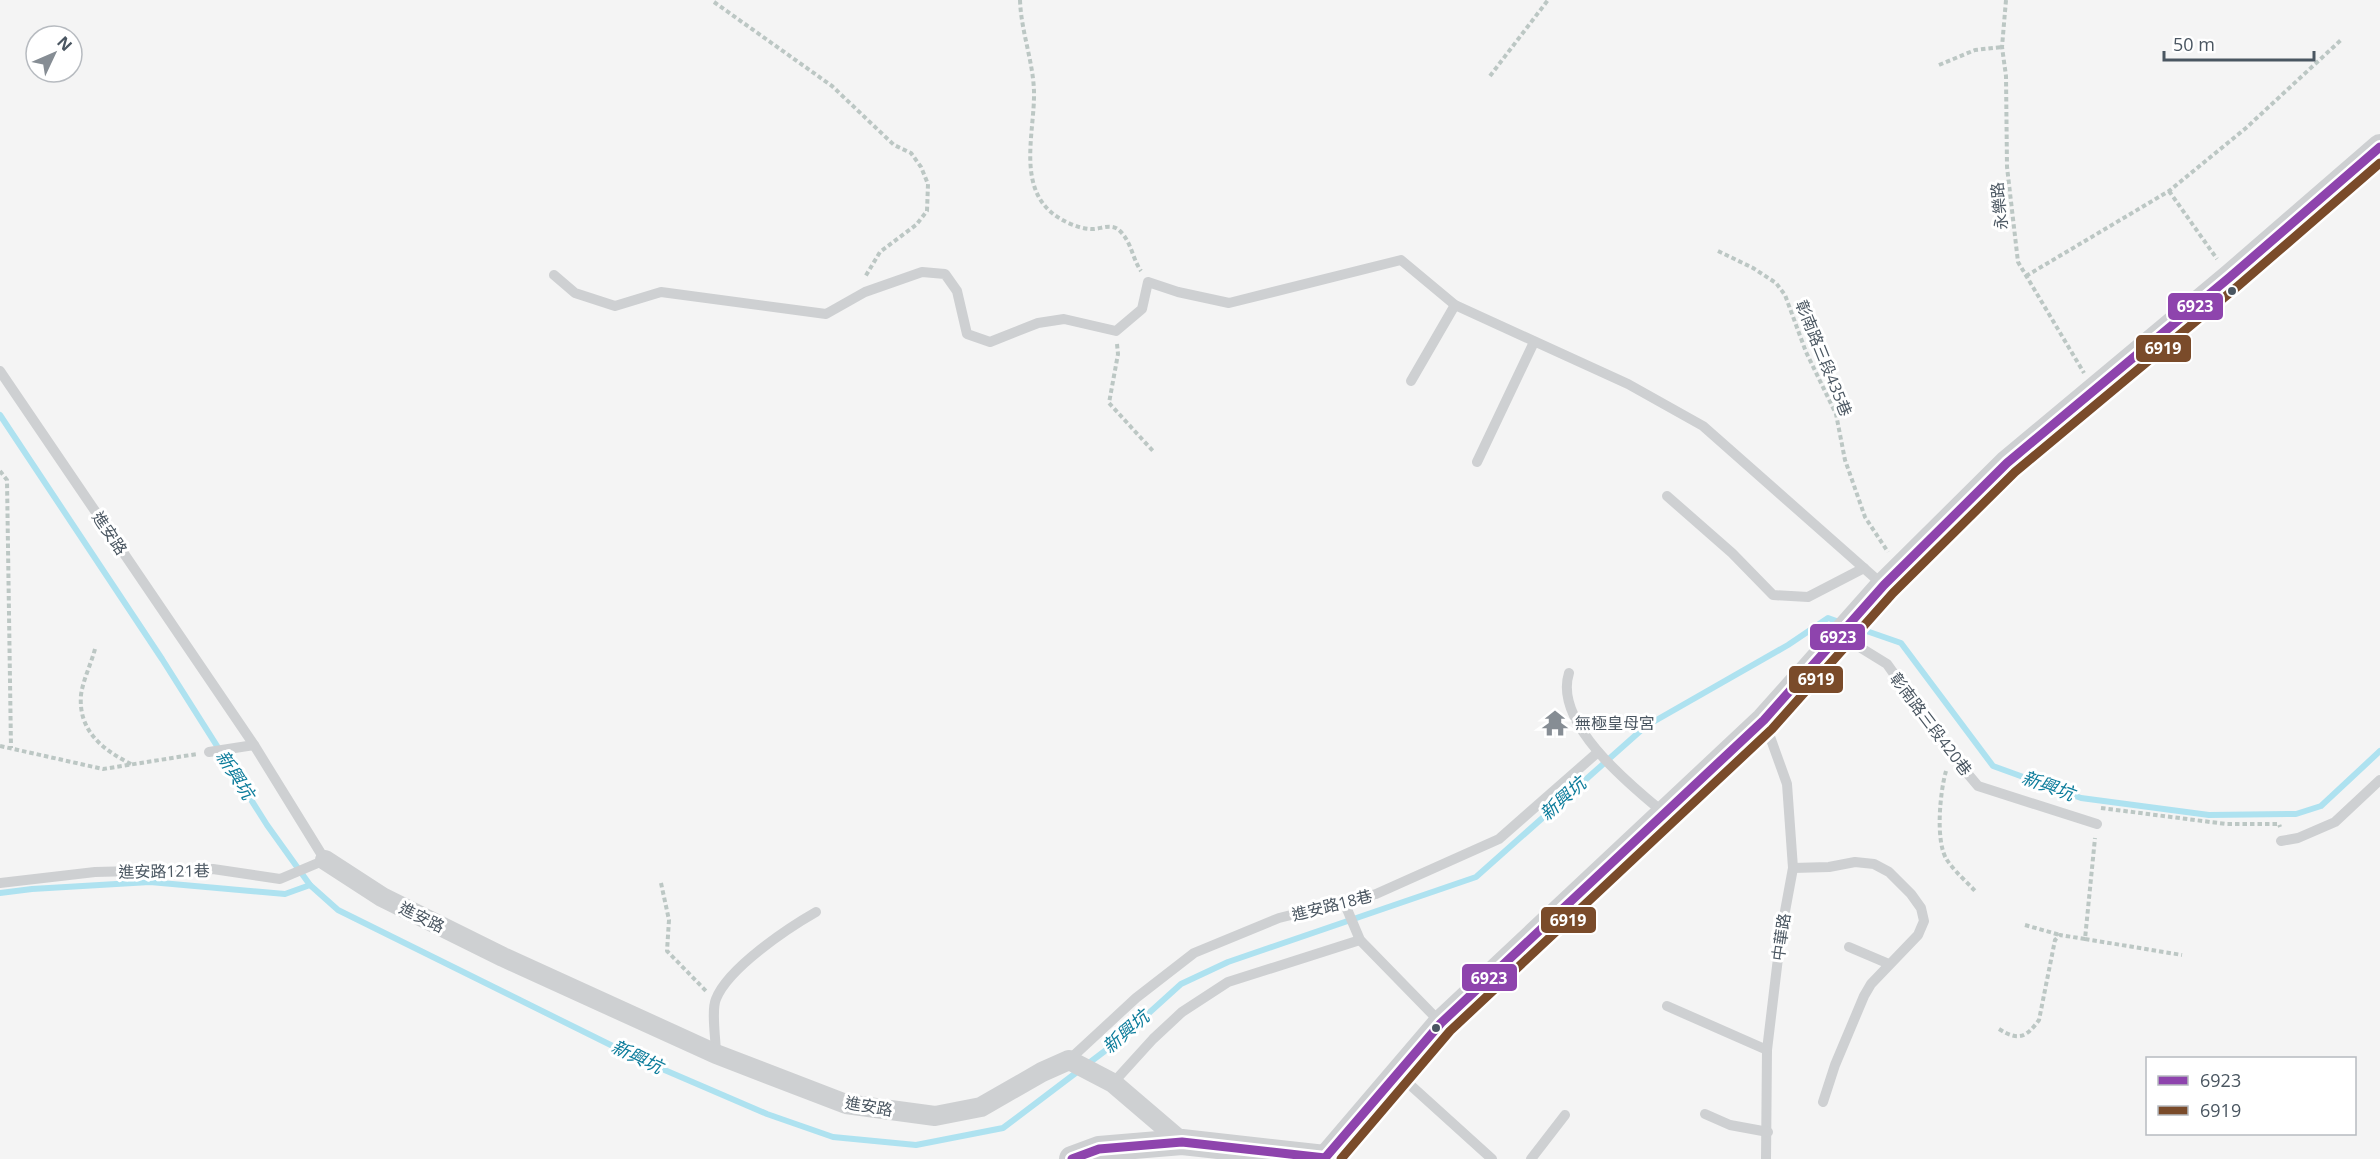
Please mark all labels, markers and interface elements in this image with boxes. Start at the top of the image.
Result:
north arrow [24,24,84,84]
scale bar [2164,24,2314,62]
text: N [52,31,77,56]
text: 50 m [2173,32,2215,56]
street label: 永樂路 [1986,181,2012,231]
unlabelled marker [2226,285,2238,297]
line badge: 6923 [2167,292,2224,321]
text: 6923 [2177,295,2213,317]
street label: 彰南路三段435巷 [1791,297,1857,419]
line badge: 6919 [2135,334,2192,363]
text: 6919 [2145,337,2181,359]
street label: 進安路 [87,507,133,559]
line badge: 6923 [1809,623,1866,651]
text: 6923 [1820,626,1856,648]
line badge: 6919 [1788,665,1844,694]
text: 6919 [1798,668,1834,690]
street label: 彰南路三段420巷 [1885,668,1977,780]
temple icon: 無極皇母宮 [1540,708,1570,738]
place label: 無極皇母宮 [1575,712,1655,734]
water label: 新興坑 [211,745,262,806]
water label: 新興坑 [2019,765,2081,807]
water label: 新興坑 [1534,769,1593,825]
street label: 進安路121巷 [118,859,210,883]
street label: 進安路18巷 [1289,884,1375,926]
street label: 進安路 [396,897,448,937]
line badge: 6919 [1540,906,1597,934]
text: 6919 [1550,909,1586,931]
street label: 中華路 [1767,912,1795,962]
line badge: 6923 [1461,963,1518,992]
text: 6923 [1471,967,1507,989]
water label: 新興坑 [1097,1003,1156,1058]
unlabelled marker [1430,1022,1442,1034]
water label: 新興坑 [608,1034,670,1080]
legend [2146,1057,2356,1135]
text: 6923 [2200,1068,2241,1092]
street label: 進安路 [843,1091,895,1121]
text: 6919 [2200,1098,2241,1122]

